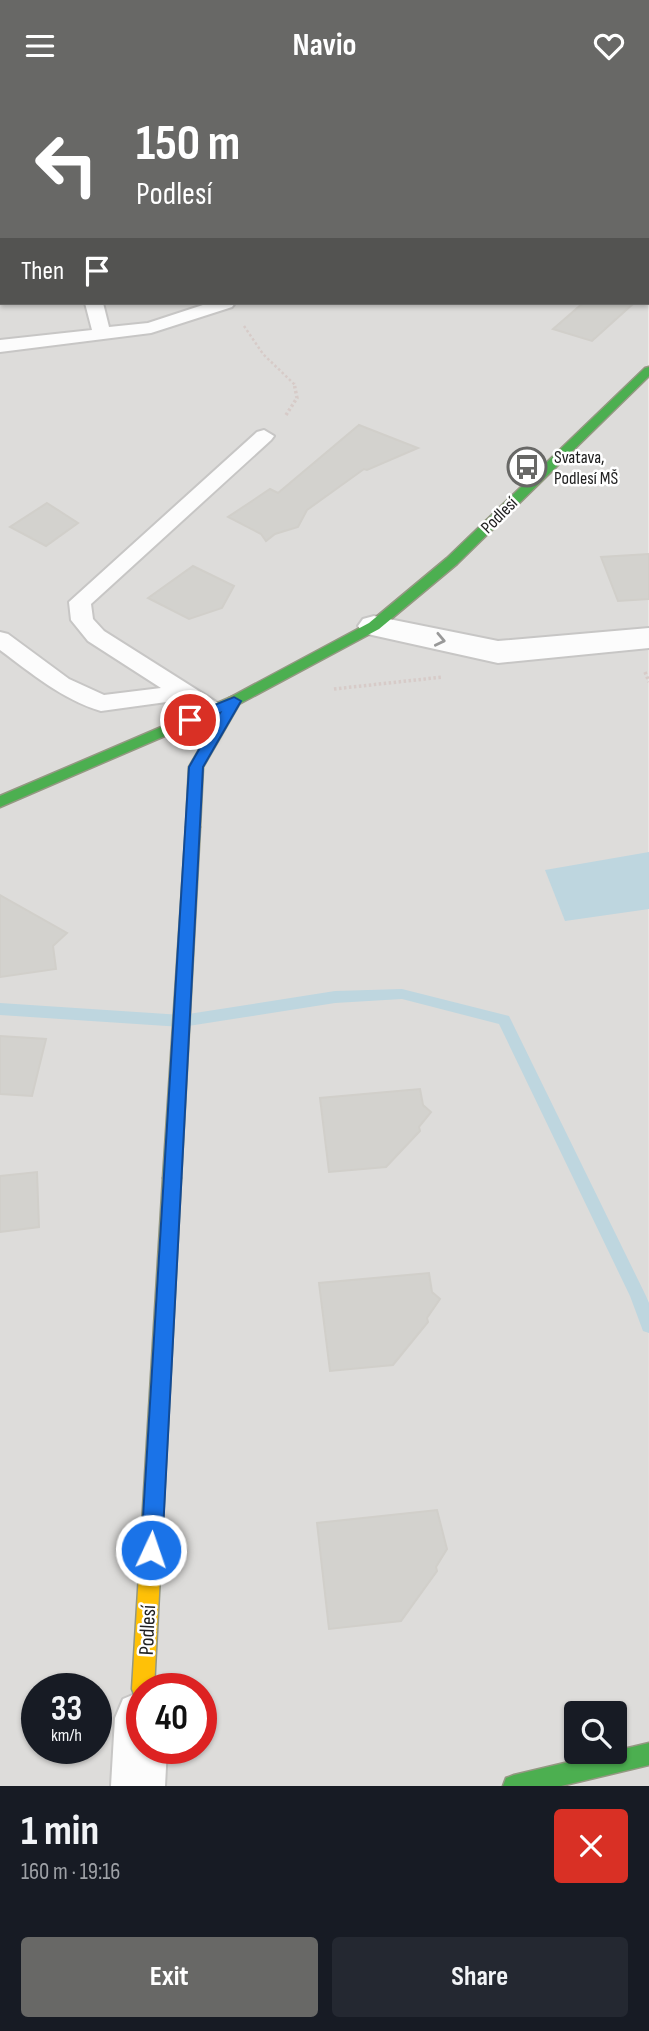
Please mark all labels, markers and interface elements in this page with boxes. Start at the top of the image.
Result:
text: Navio [293,26,356,65]
icon: menu [21,27,59,65]
icon: heart [590,27,628,65]
text: 150 m [136,115,240,174]
icon: left [21,119,112,210]
text: Podlesí [136,175,212,214]
icon: arrive [78,252,116,290]
text: Then [21,256,64,287]
bus stop icon: Svatava, Podlesí MŠ [506,446,548,488]
place label: Svatava, Podlesí MŠ [554,447,619,489]
street label: Podlesí [477,492,522,538]
one-way arrow [434,632,446,646]
pin [160,690,220,750]
icon: arrive [171,701,209,739]
position arrow [114,1513,188,1587]
street label: Podlesí [134,1604,161,1656]
speed limit sign: 40 [126,1673,217,1764]
text: 33 [51,1688,82,1731]
map controls [564,1701,627,1764]
button: search [564,1701,627,1764]
text: km/h [51,1725,82,1746]
text: 1 min [21,1806,99,1857]
button: close [554,1809,628,1883]
text: 160 m · 19:16 [21,1858,120,1886]
button: Exit [21,1937,318,2017]
button: Share [332,1937,628,2017]

